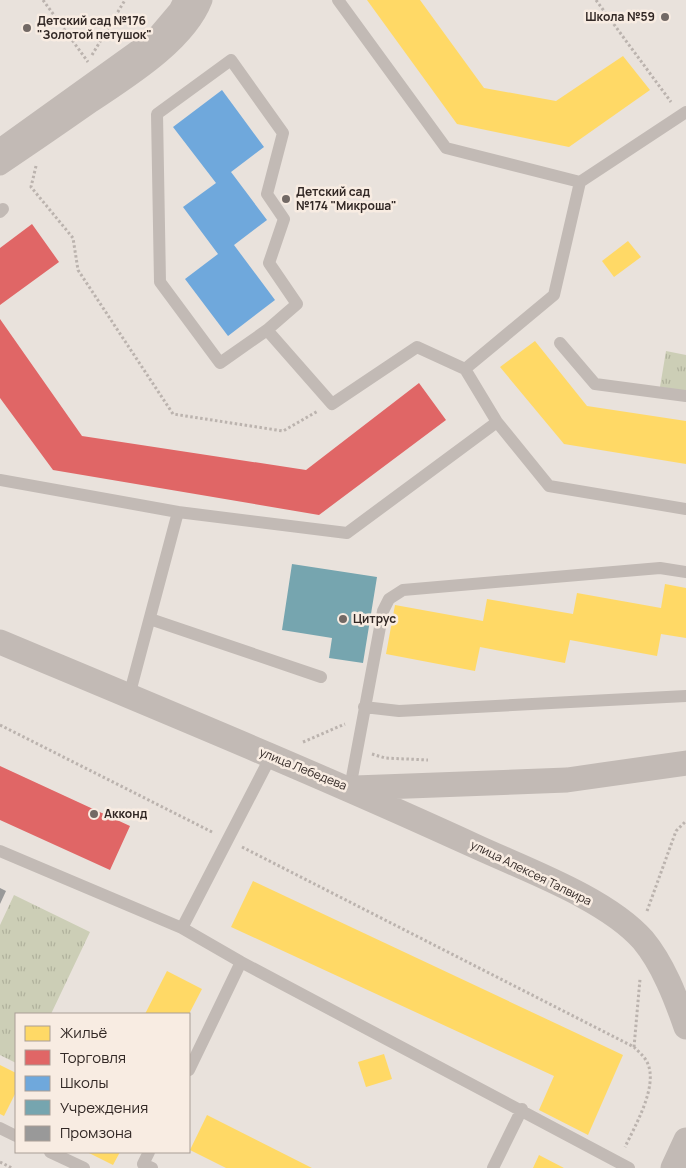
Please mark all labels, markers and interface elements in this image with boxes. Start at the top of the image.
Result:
place label: Школа №59 [585,8,655,25]
marker: Школа №59 [659,11,671,23]
place label: Детский сад №176 "Золотой петушок" [37,12,152,43]
marker: Детский сад №176 "Золотой петушок" [21,22,33,34]
place label: Детский сад №174 "Микроша" [296,183,397,214]
marker: Детский сад №174 "Микроша" [280,193,292,205]
place label: Цитрус [353,610,396,627]
marker: Цитрус [337,613,349,625]
street label: улица Лебедева [257,743,349,794]
place label: Акконд [104,805,148,822]
marker: Акконд [88,808,100,820]
street label: улица Алексея Талвира [468,836,595,909]
legend [15,1013,190,1153]
text: Жильё [60,1022,108,1043]
text: Торговля [60,1047,126,1068]
text: Школы [60,1072,108,1093]
text: Учреждения [60,1097,148,1118]
text: Промзона [60,1122,132,1143]

